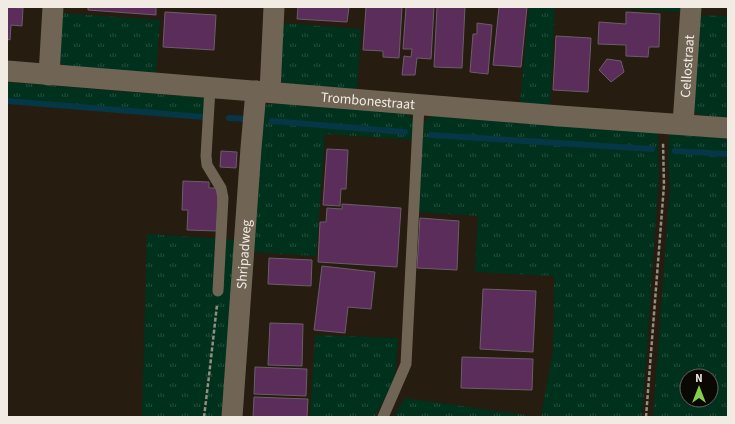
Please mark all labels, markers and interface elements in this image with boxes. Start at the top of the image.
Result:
street label: Cellostraat [676,34,700,98]
street label: Trombonestraat [320,88,416,115]
street label: Shripadweg [232,219,257,290]
north arrow [679,368,719,408]
text: N [695,371,703,386]

